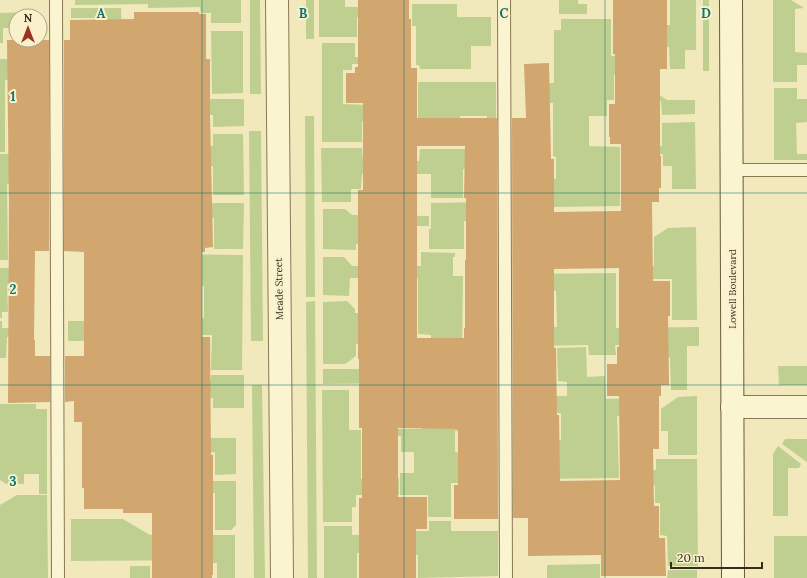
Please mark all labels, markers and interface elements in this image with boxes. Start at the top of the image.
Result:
text: A [97,5,106,22]
text: B [299,5,308,22]
text: C [500,5,509,22]
text: D [701,5,711,22]
north arrow [8,8,48,48]
text: N [24,11,33,25]
text: 1 [10,88,16,105]
street label: Lowell Boulevard [726,249,739,329]
street label: Meade Street [272,258,286,320]
text: 2 [10,281,17,298]
text: 3 [9,473,17,490]
scale bar [671,544,762,570]
text: 20 m [677,550,705,565]

